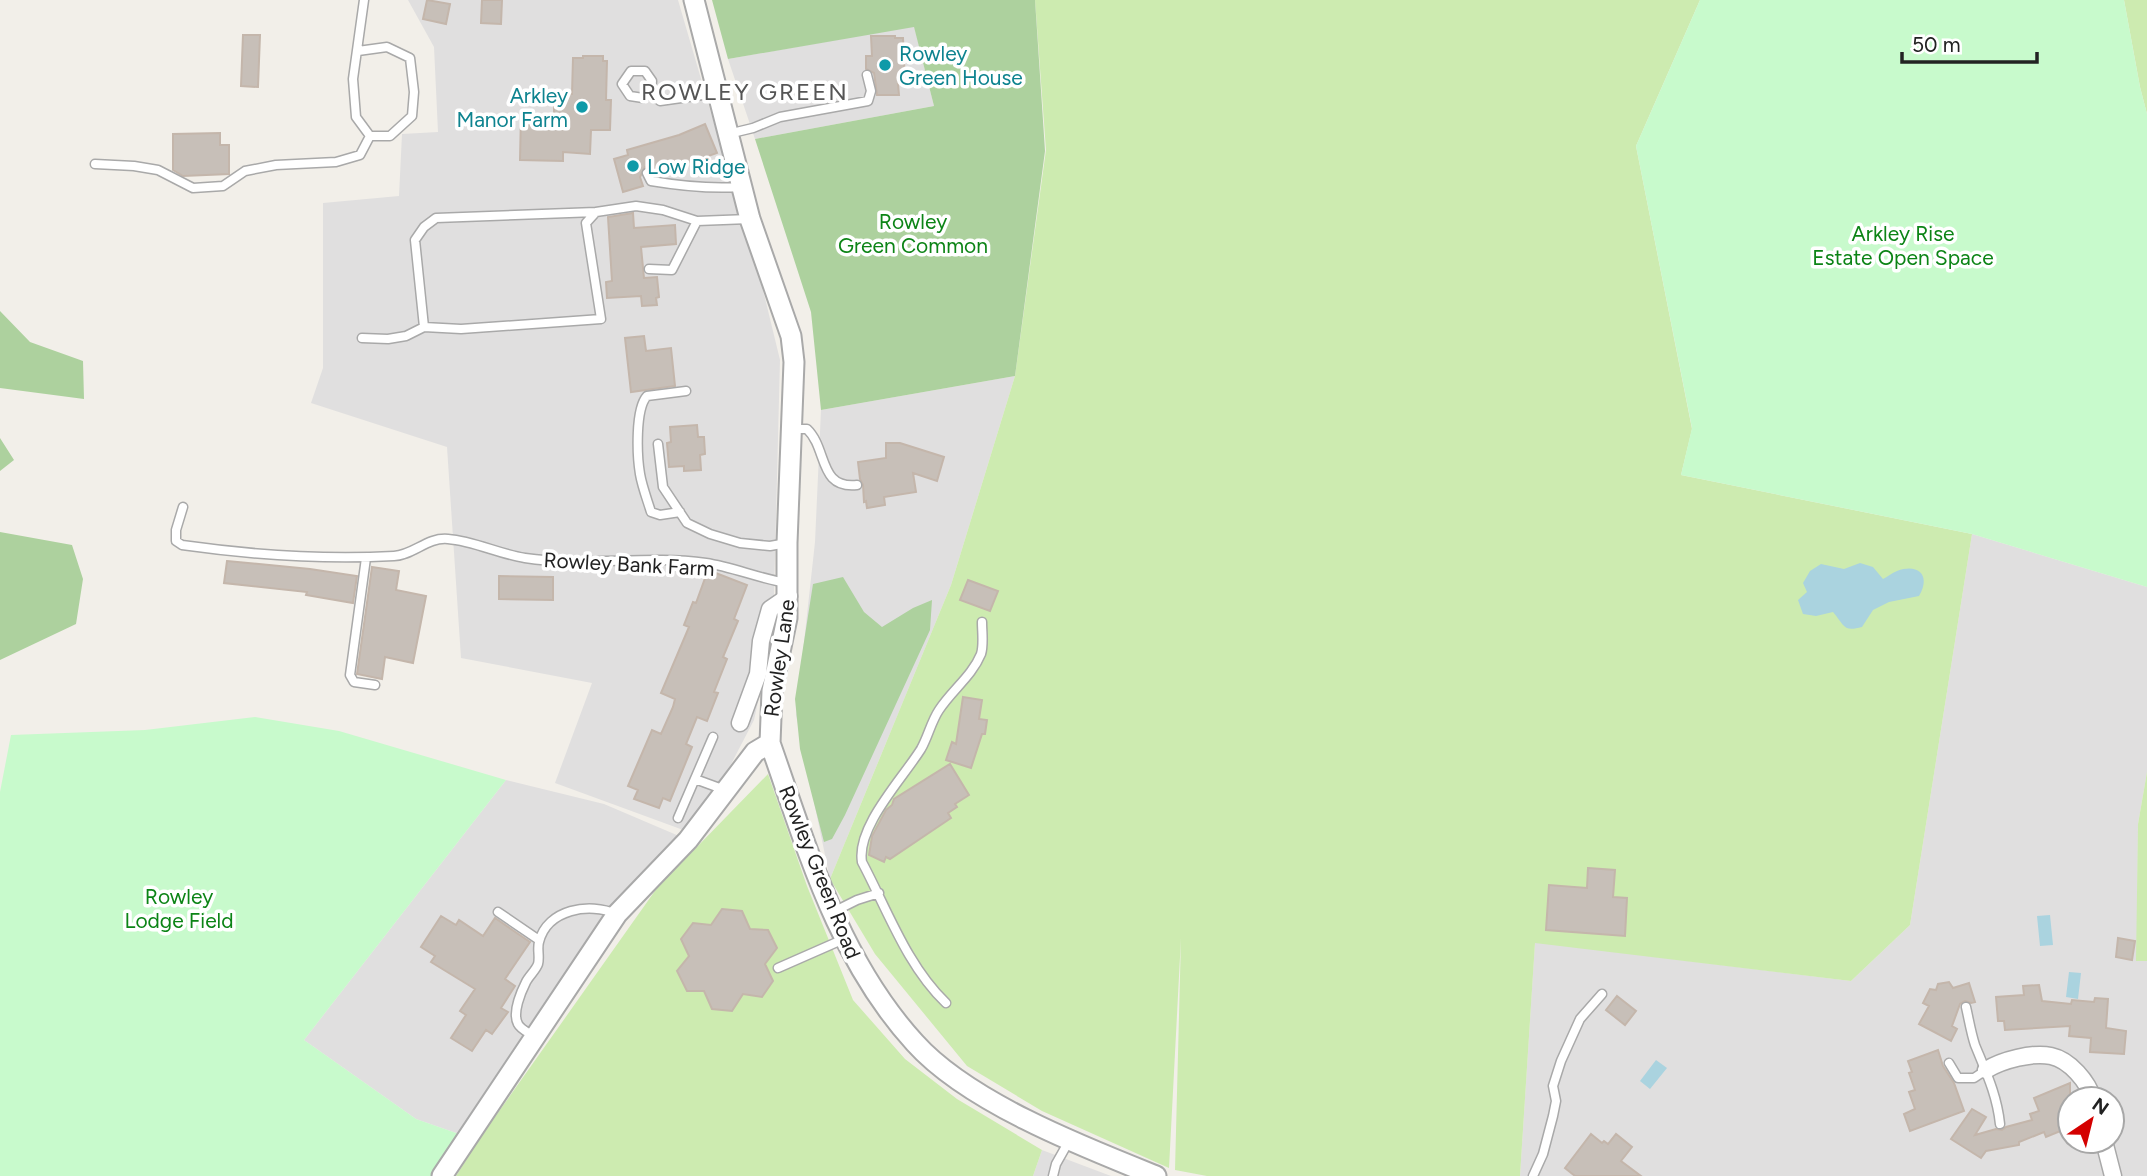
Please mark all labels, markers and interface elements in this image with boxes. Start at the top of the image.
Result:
scale bar [1902,21,2037,65]
text: 50 m [1912,32,1961,57]
place label: Rowley Green House [899,41,1023,90]
marker: Rowley Green House [877,57,893,73]
district label: ROWLEY GREEN [641,77,849,106]
place label: Arkley Manor Farm [456,83,568,132]
marker: Arkley Manor Farm [574,99,590,115]
place label: Low Ridge [647,154,746,179]
marker: Low Ridge [625,158,641,174]
park label: Rowley Green Common [838,209,988,258]
park label: Arkley Rise Estate Open Space [1812,221,1994,270]
street label: Rowley Bank Farm [543,547,715,581]
street label: Rowley Lane [758,598,800,718]
street label: Rowley Green Road [774,782,866,962]
park label: Rowley Lodge Field [124,884,234,933]
north arrow [2056,1085,2126,1155]
text: N [2088,1093,2113,1120]

